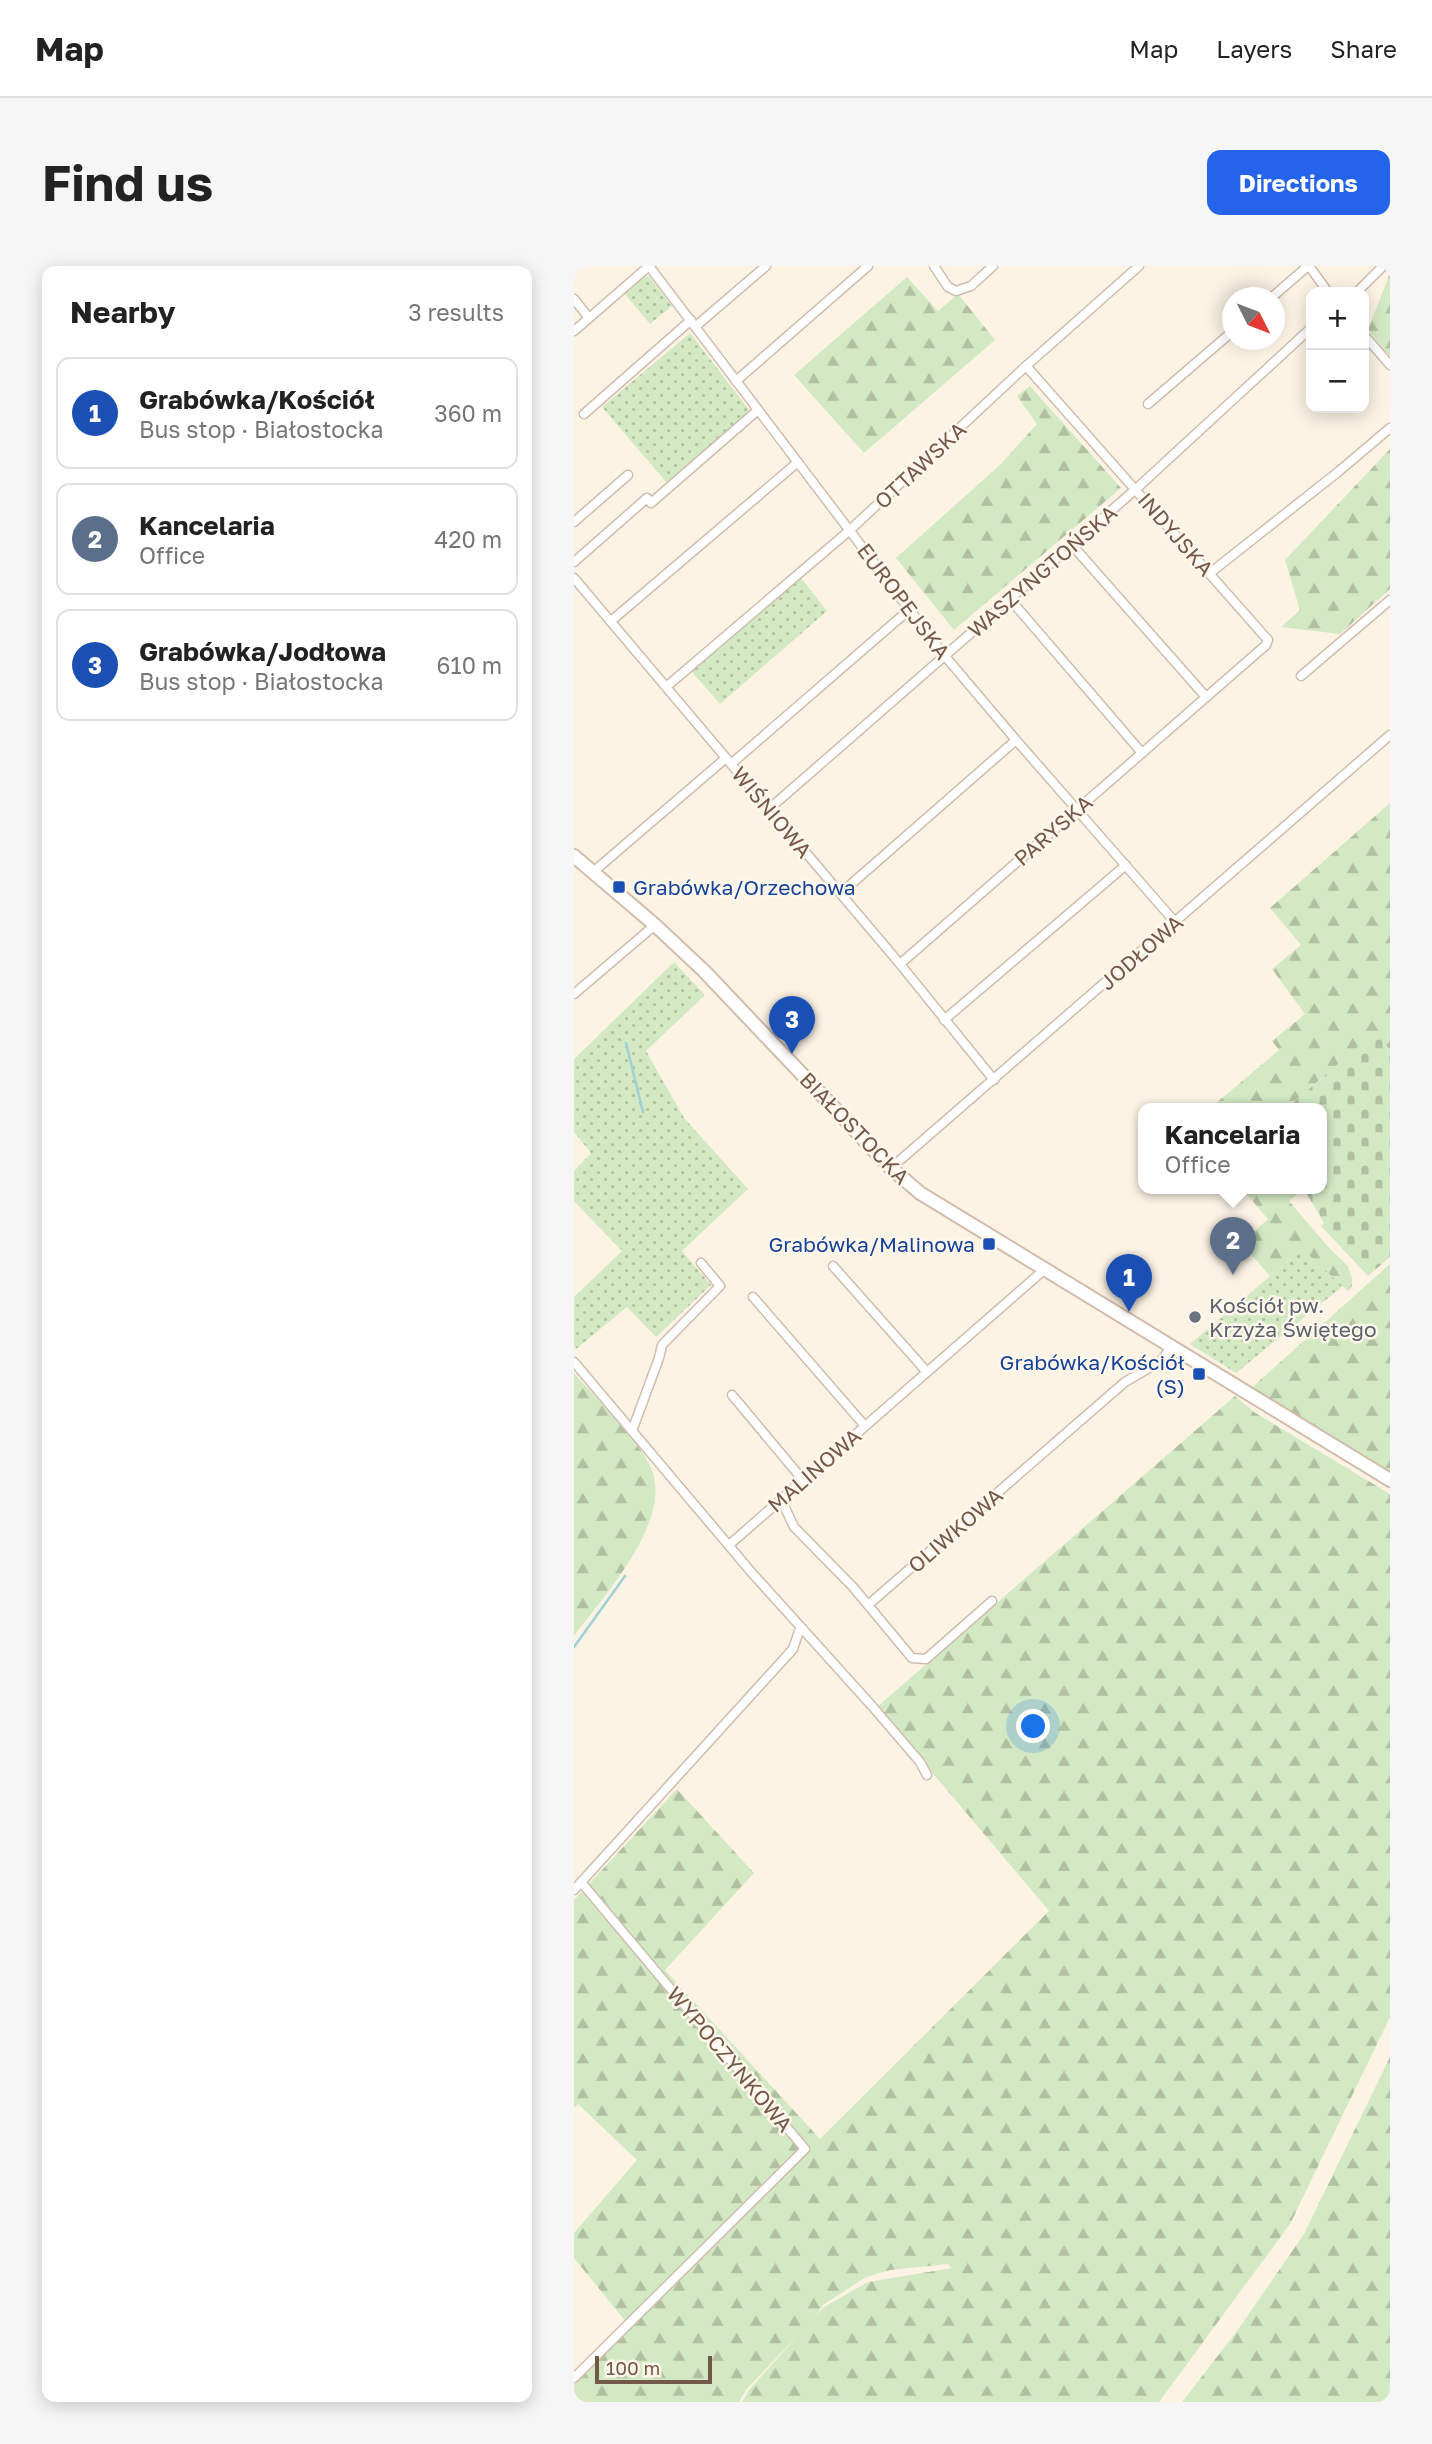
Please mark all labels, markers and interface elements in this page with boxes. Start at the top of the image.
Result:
text: Map [35,29,104,68]
text: Map [1129,34,1178,63]
text: Layers [1216,34,1292,63]
text: Share [1330,34,1397,63]
button: Directions [1207,150,1390,215]
text: Find us [42,153,213,212]
north arrow [1222,287,1285,350]
map controls [1306,287,1369,413]
button: + [1306,287,1369,350]
text: Nearby [70,294,175,330]
text: 3 results [408,298,504,326]
button: − [1306,350,1369,413]
text: Grabówka/Kościół [139,384,375,415]
text: 1 [89,399,101,427]
text: 360 m [434,399,502,427]
text: Bus stop · Białostocka [139,415,383,443]
street label: OTTAWSKA [869,416,971,514]
street label: INDYJSKA [1133,487,1219,581]
street label: WASZYNGTOŃSKA [962,499,1122,643]
text: Kancelaria [139,510,275,541]
text: 2 [88,525,102,553]
text: 420 m [434,525,502,553]
street label: EUROPEJSKA [852,538,956,664]
text: Office [139,541,205,569]
text: Grabówka/Jodłowa [139,636,386,667]
text: 3 [88,651,102,679]
text: 610 m [437,651,502,679]
text: Bus stop · Białostocka [139,667,383,695]
street label: WIŚNIOWA [726,761,818,863]
street label: PARYSKA [1009,789,1097,871]
place label: Grabówka/Orzechowa [633,874,856,900]
marker: Grabówka/Orzechowa [611,879,627,895]
street label: JODŁOWA [1094,909,1188,995]
pin: 3 [769,996,815,1054]
street label: BIAŁOSTOCKA [795,1066,915,1190]
popup [1138,1103,1327,1194]
text: Kancelaria [1165,1119,1300,1150]
text: Office [1165,1150,1231,1178]
pin: 2 [1210,1217,1256,1275]
place label: Grabówka/Malinowa [768,1231,975,1257]
marker: Grabówka/Malinowa [981,1236,997,1252]
pin: 1 [1106,1254,1152,1312]
place label: Kościół pw. Krzyża Świętego [1209,1292,1377,1342]
marker: Kościół pw. Krzyża Świętego [1187,1309,1203,1325]
place label: Grabówka/Kościół (S) [1000,1349,1185,1399]
marker: Grabówka/Kościół (S) [1191,1366,1207,1382]
street label: MALINOWA [762,1422,866,1518]
street label: OLIWKOWA [902,1482,1008,1578]
your location [1016,1709,1050,1743]
street label: WYPOCZYNKOWA [662,1981,798,2137]
scale bar [595,2353,712,2385]
text: 100 m [606,2356,660,2379]

